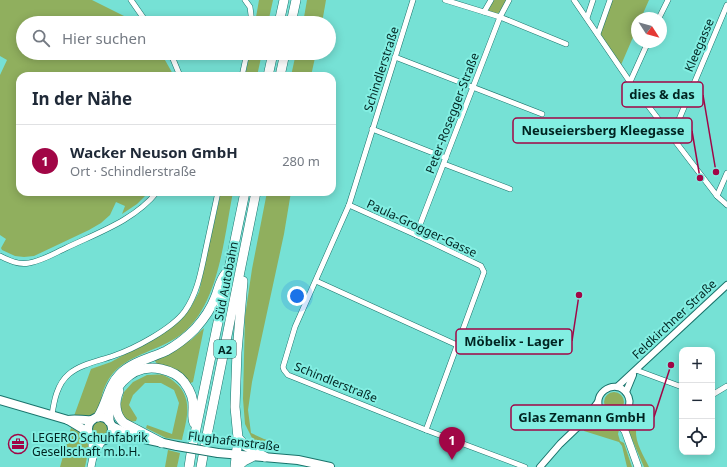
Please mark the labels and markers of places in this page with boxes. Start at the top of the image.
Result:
callout: dies & das [622,82,703,107]
callout: Neuseiersberg Kleegasse [513,118,692,143]
callout: Möbelix - Lager [456,329,572,354]
callout: Glas Zemann GmbH [511,405,654,430]
pin: 1 [439,427,465,460]
place label: LEGERO Schuhfabrik Gesellschaft m.b.H. [32,429,148,460]
office icon: LEGERO Schuhfabrik Gesellschaft m.b.H. [7,433,29,455]

